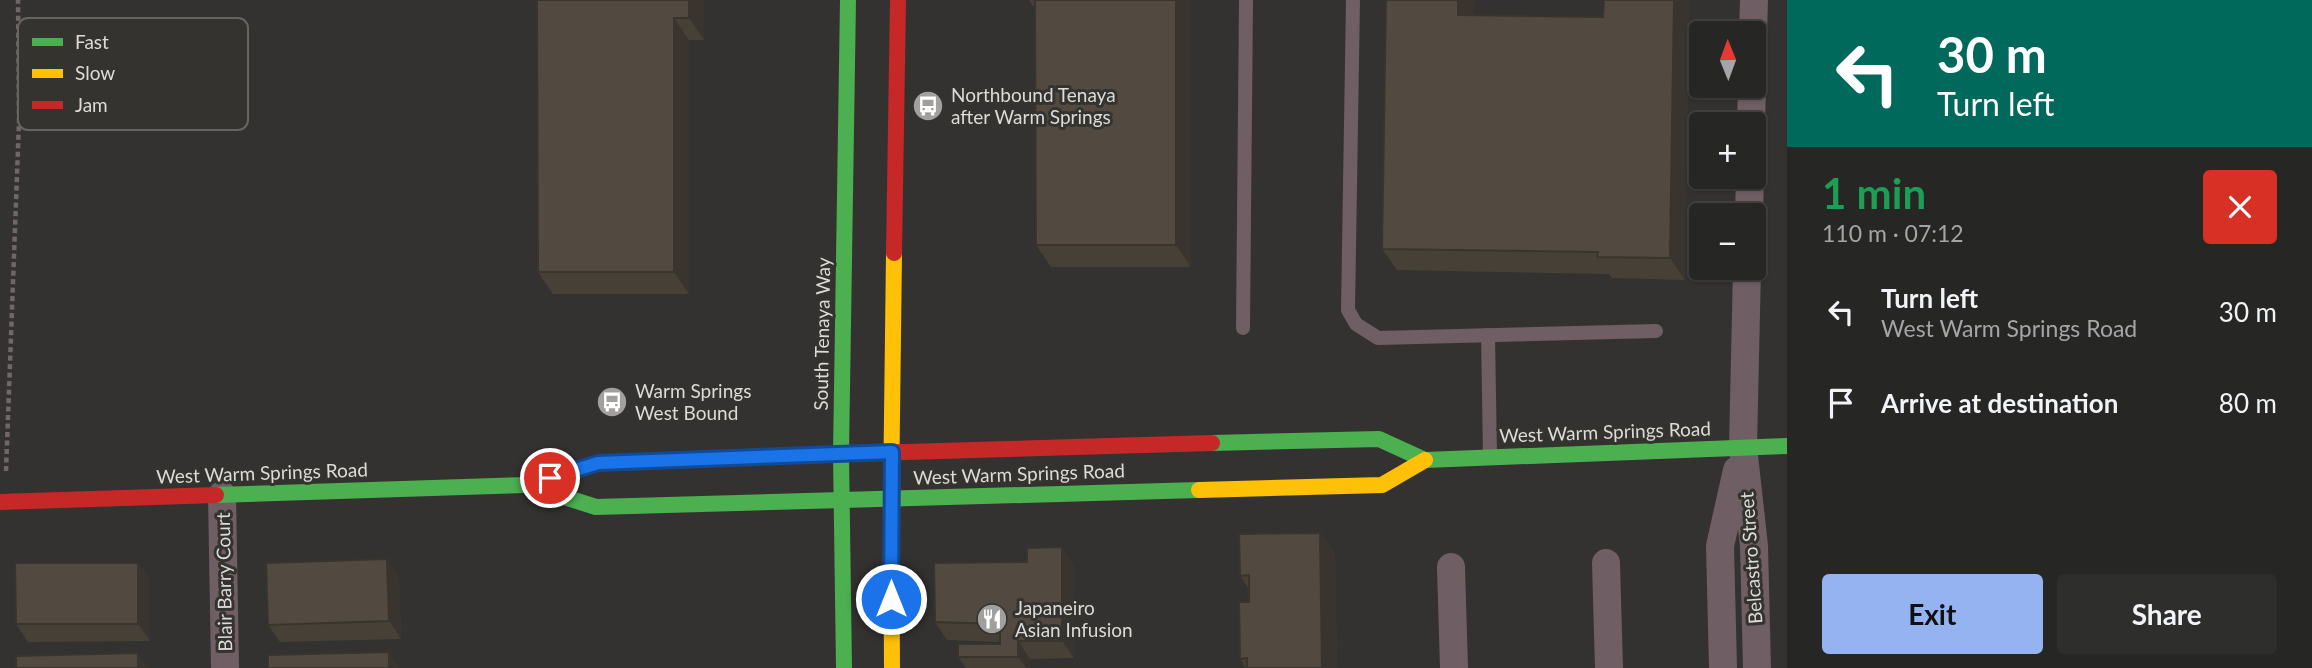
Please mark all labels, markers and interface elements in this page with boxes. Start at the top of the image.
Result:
legend [18,18,248,130]
north arrow [1689,21,1766,98]
map controls [1689,21,1766,280]
text: 30 m [1937,25,2047,83]
icon: left [1822,28,1913,119]
text: Fast [75,30,109,53]
text: Slow [75,61,115,84]
place label: Northbound Tenaya after Warm Springs [951,83,1116,128]
text: Turn left [1937,84,2054,123]
bus stop icon: Northbound Tenaya after Warm Springs [911,89,945,123]
text: Jam [75,93,108,116]
button: + [1689,112,1766,189]
text: 1 min [1822,168,1926,218]
button: close [2203,170,2277,244]
button: − [1689,203,1766,280]
text: 110 m · 07:12 [1822,219,1964,247]
street label: South Tenaya Way [809,257,834,411]
text: Turn left [1881,282,1978,314]
icon: left [1822,293,1860,331]
text: 30 m [2219,296,2277,328]
text: West Warm Springs Road [1881,314,2137,342]
place label: Warm Springs West Bound [635,379,751,424]
icon: arrive [1822,384,1860,422]
bus stop icon: Warm Springs West Bound [595,385,629,419]
text: Arrive at destination [1881,387,2118,419]
text: 80 m [2219,387,2277,419]
street label: West Warm Springs Road [1499,416,1711,447]
pin [520,448,580,508]
street label: West Warm Springs Road [156,457,368,488]
street label: West Warm Springs Road [913,458,1125,489]
icon: arrive [531,459,569,497]
street label: Belcastro Street [1734,491,1767,625]
street label: Blair Barry Court [211,512,236,652]
position arrow [854,562,928,636]
button: Exit [1822,574,2043,654]
button: Share [2057,574,2277,654]
place label: Japaneiro Asian Infusion [1015,596,1133,641]
restaurant icon: Japaneiro Asian Infusion [975,602,1009,636]

